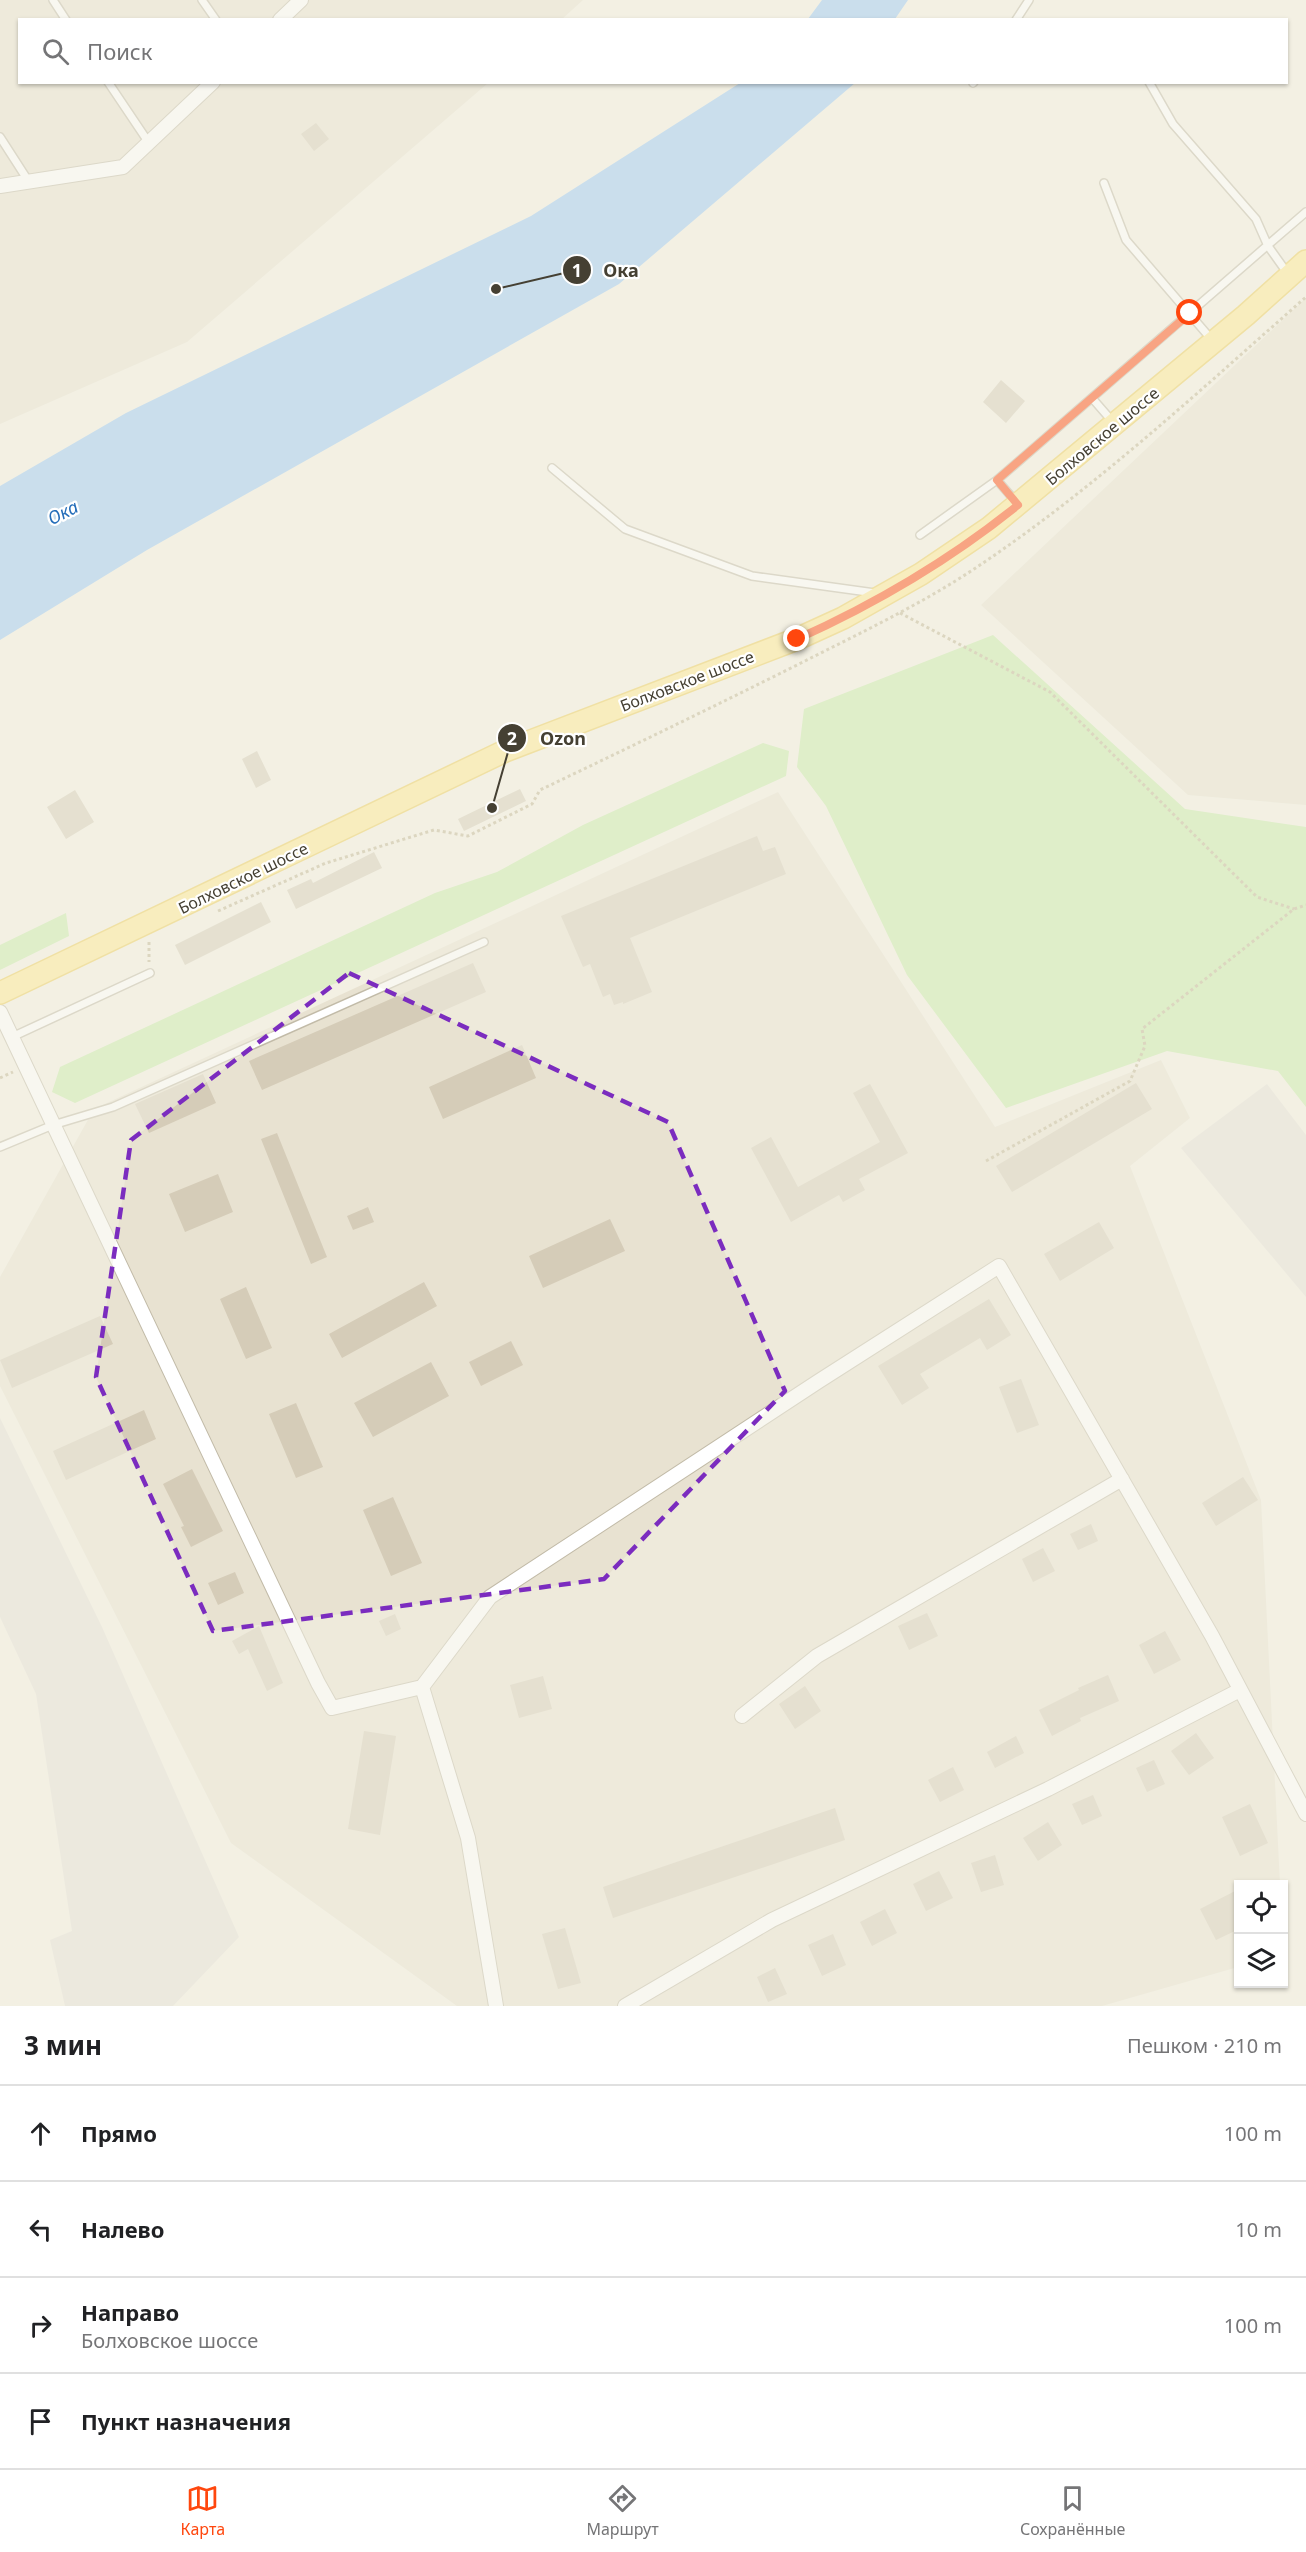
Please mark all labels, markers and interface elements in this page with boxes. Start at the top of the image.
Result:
search box [18,18,1288,84]
icon: search [39,35,72,68]
text: Поиск [87,36,152,66]
callout: Ока [562,252,651,288]
text: 1 [572,258,582,282]
text: Ока [603,258,639,282]
route start [1176,299,1202,325]
street label: Болховское шоссе [1041,382,1163,490]
water label: Ока [43,494,82,530]
route end [783,625,809,651]
street label: Болховское шоссе [617,645,757,717]
callout: Ozon [497,720,598,756]
text: 2 [507,726,517,750]
text: Ozon [540,726,586,750]
street label: Болховское шоссе [174,837,312,919]
map controls [1234,1880,1288,1988]
button: locate [1234,1880,1288,1934]
button: layers [1234,1934,1288,1988]
text: 3 мин [24,2027,102,2063]
text: Пешком · 210 m [1127,2032,1282,2059]
icon: ahead [24,2117,57,2150]
text: Прямо [81,2118,157,2148]
text: 100 m [1224,2120,1282,2147]
icon: left [24,2213,57,2246]
text: Налево [81,2214,164,2244]
text: 10 m [1235,2216,1282,2243]
text: Направо [81,2297,179,2327]
icon: right [24,2309,57,2342]
text: 100 m [1224,2312,1282,2339]
text: Болховское шоссе [81,2327,258,2354]
icon: arrive [24,2405,57,2438]
text: Пункт назначения [81,2406,291,2436]
tab: Карта [181,2482,225,2540]
tab: Маршрут [586,2482,659,2540]
tab: Сохранённые [1020,2482,1125,2540]

